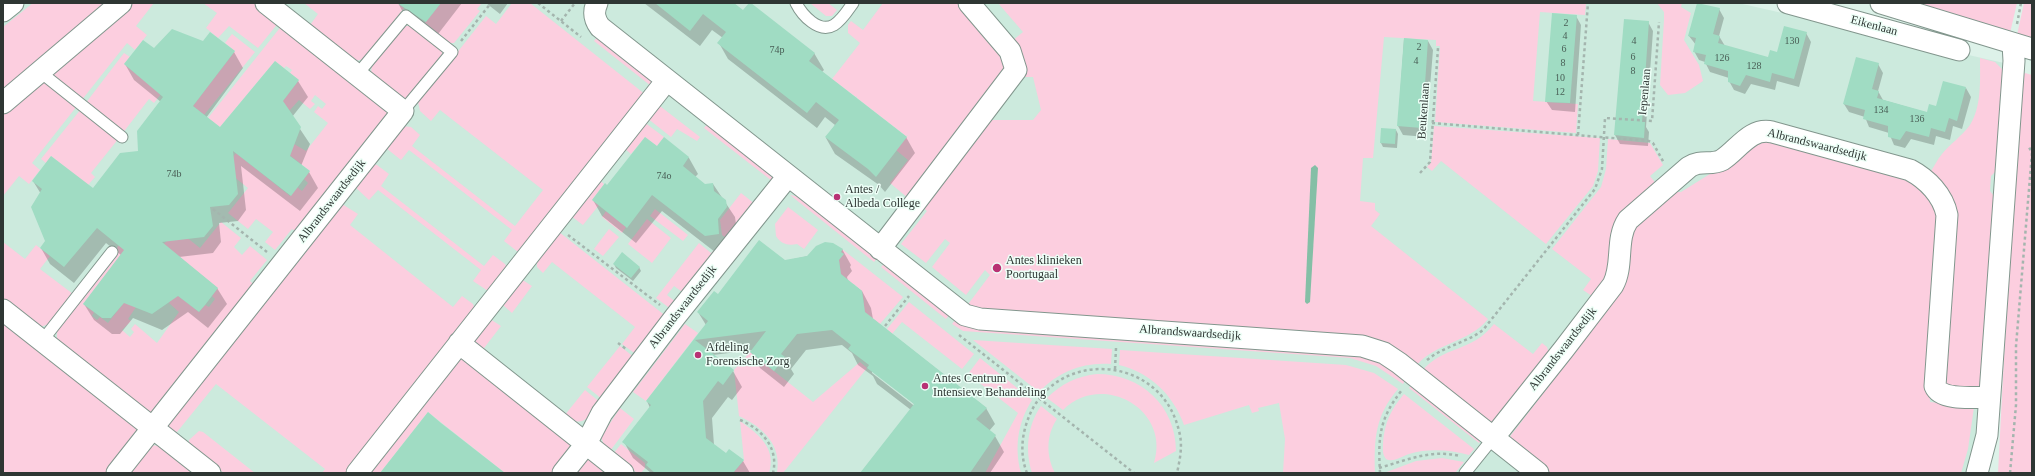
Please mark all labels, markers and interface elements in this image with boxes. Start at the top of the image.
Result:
street label: Eikenlaan [1849,13,1899,39]
house number: 2 [1564,17,1568,29]
house number: 4 [1562,30,1568,42]
house number: 4 [1632,35,1636,47]
house number: 130 [1784,35,1800,47]
house number: 2 [1416,41,1422,53]
house number: 6 [1562,43,1566,55]
house number: 74p [770,44,784,56]
house number: 6 [1630,51,1636,63]
house number: 126 [1714,52,1730,64]
house number: 4 [1414,55,1418,67]
house number: 8 [1560,57,1566,69]
house number: 128 [1746,60,1762,72]
house number: 8 [1630,65,1636,77]
street label: Iepenlaan [1636,68,1654,116]
house number: 10 [1555,72,1565,84]
street label: Beukenlaan [1415,82,1433,140]
house number: 12 [1555,86,1565,98]
house number: 134 [1874,104,1888,116]
house number: 136 [1910,113,1924,125]
street label: Albrandswaardsedijk [1766,126,1868,164]
street label: Albrandswaardsedijk [295,156,369,246]
house number: 74b [166,168,182,180]
house number: 74o [656,170,672,182]
place label: Antes / Albeda College [845,183,920,211]
marker: Antes / Albeda College [832,192,842,202]
place label: Antes klinieken Poortugaal [1006,254,1082,282]
street label: Albrandswaardsedijk [646,262,720,352]
marker: Antes klinieken Poortugaal [991,262,1003,274]
street label: Albrandswaardsedijk [1526,304,1600,394]
street label: Albrandswaardsedijk [1139,322,1241,344]
place label: Afdeling Forensische Zorg [706,341,789,369]
marker: Afdeling Forensische Zorg [693,350,703,360]
place label: Antes Centrum Intensieve Behandeling [933,372,1046,400]
marker: Antes Centrum Intensieve Behandeling [920,381,930,391]

